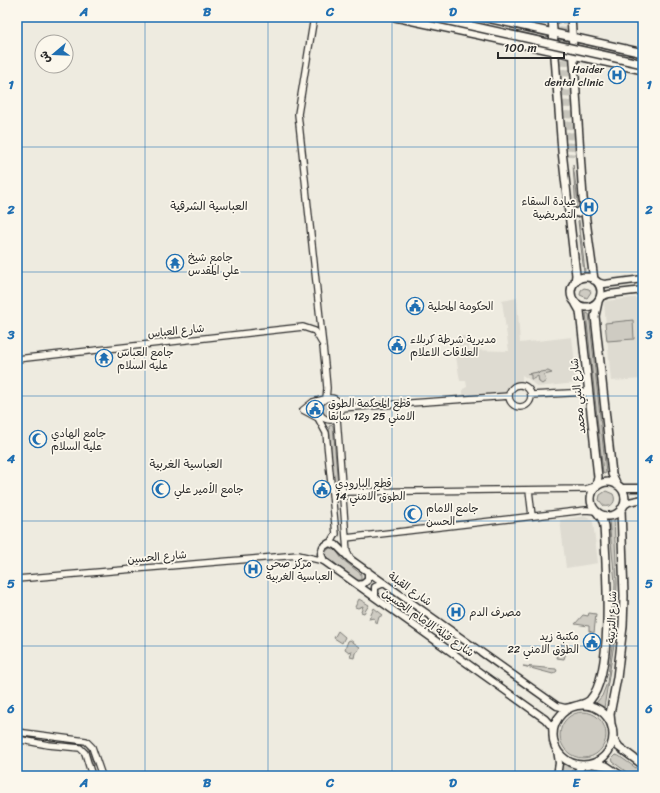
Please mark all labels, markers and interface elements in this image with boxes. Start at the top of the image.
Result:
text: A [79,0,88,23]
text: B [203,0,212,23]
text: C [325,0,335,23]
text: D [449,0,457,23]
text: E [572,0,581,23]
north arrow [34,34,74,74]
scale bar [498,34,564,60]
text: 100 m [504,37,537,59]
text: ش [34,48,56,66]
place label: Haider dental clinic [545,60,605,92]
hospital icon: Haider dental clinic [607,65,627,85]
text: 1 [8,73,14,96]
text: 1 [646,73,652,96]
place label: عيادة السقاء التمريضية [522,192,576,224]
district label: العباسية الشرقية [170,195,248,217]
hospital icon: عيادة السقاء التمريضية [579,197,599,217]
text: 2 [6,198,15,221]
text: 2 [644,198,653,221]
place label: جامع شيخ علي المقدس [188,248,240,281]
temple icon: جامع شيخ علي المقدس [165,253,185,273]
public building icon: الحكومة المحلية [405,296,425,316]
place label: الحكومة المحلية [428,297,493,316]
street label: شارع العباس [147,319,205,343]
text: 3 [6,323,15,346]
text: 3 [644,323,653,346]
place label: مديرية شرطة كربلاء العلاقات الاعلام [410,330,496,362]
public building icon: مديرية شرطة كربلاء العلاقات الاعلام [387,335,407,355]
place label: جامع العباس عليه السلام [117,343,174,375]
temple icon: جامع العباس عليه السلام [94,348,114,368]
street label: شارع النبي محمد [565,357,592,435]
place label: قطع المحكمة الطوق الامني 25 و12 سابقا [328,394,415,427]
public building icon: قطع المحكمة الطوق الامني 25 و12 سابقا [305,399,325,419]
place label: جامع الهادي عليه السلام [51,424,106,456]
mosque icon: جامع الهادي عليه السلام [28,429,48,449]
text: 4 [6,447,16,470]
text: 4 [644,447,654,470]
district label: العباسية الغربية [150,453,222,475]
place label: قطع البارودي الطوق الامني 14 [335,474,405,507]
mosque icon: جامع الأمير علي [151,479,171,499]
public building icon: قطع البارودي الطوق الامني 14 [312,479,332,499]
place label: جامع الأمير علي [174,480,244,500]
place label: جامع الامام الحسن [426,499,479,531]
mosque icon: جامع الامام الحسن [403,504,423,524]
street label: شارع الحسين [127,545,187,569]
place label: مركز صحي العباسية الغربية [266,554,333,586]
hospital icon: مركز صحي العباسية الغربية [243,559,263,579]
street label: شارع القبلة [384,567,436,611]
text: 5 [7,572,15,595]
text: 5 [645,572,653,595]
street label: شارع قبلة الإمام الحسين [378,584,478,662]
street label: شارع التربية [602,590,622,644]
hospital icon: مصرف الدم [446,602,466,622]
place label: مصرف الدم [469,603,521,622]
place label: مكتبة زيد الطوق الامني 22 [508,627,579,660]
public building icon: مكتبة زيد الطوق الامني 22 [582,632,602,652]
text: 6 [6,697,15,720]
text: 6 [644,697,653,720]
text: A [79,771,88,793]
text: B [203,771,212,793]
text: C [325,771,335,793]
text: D [449,771,457,793]
text: E [572,771,581,793]

